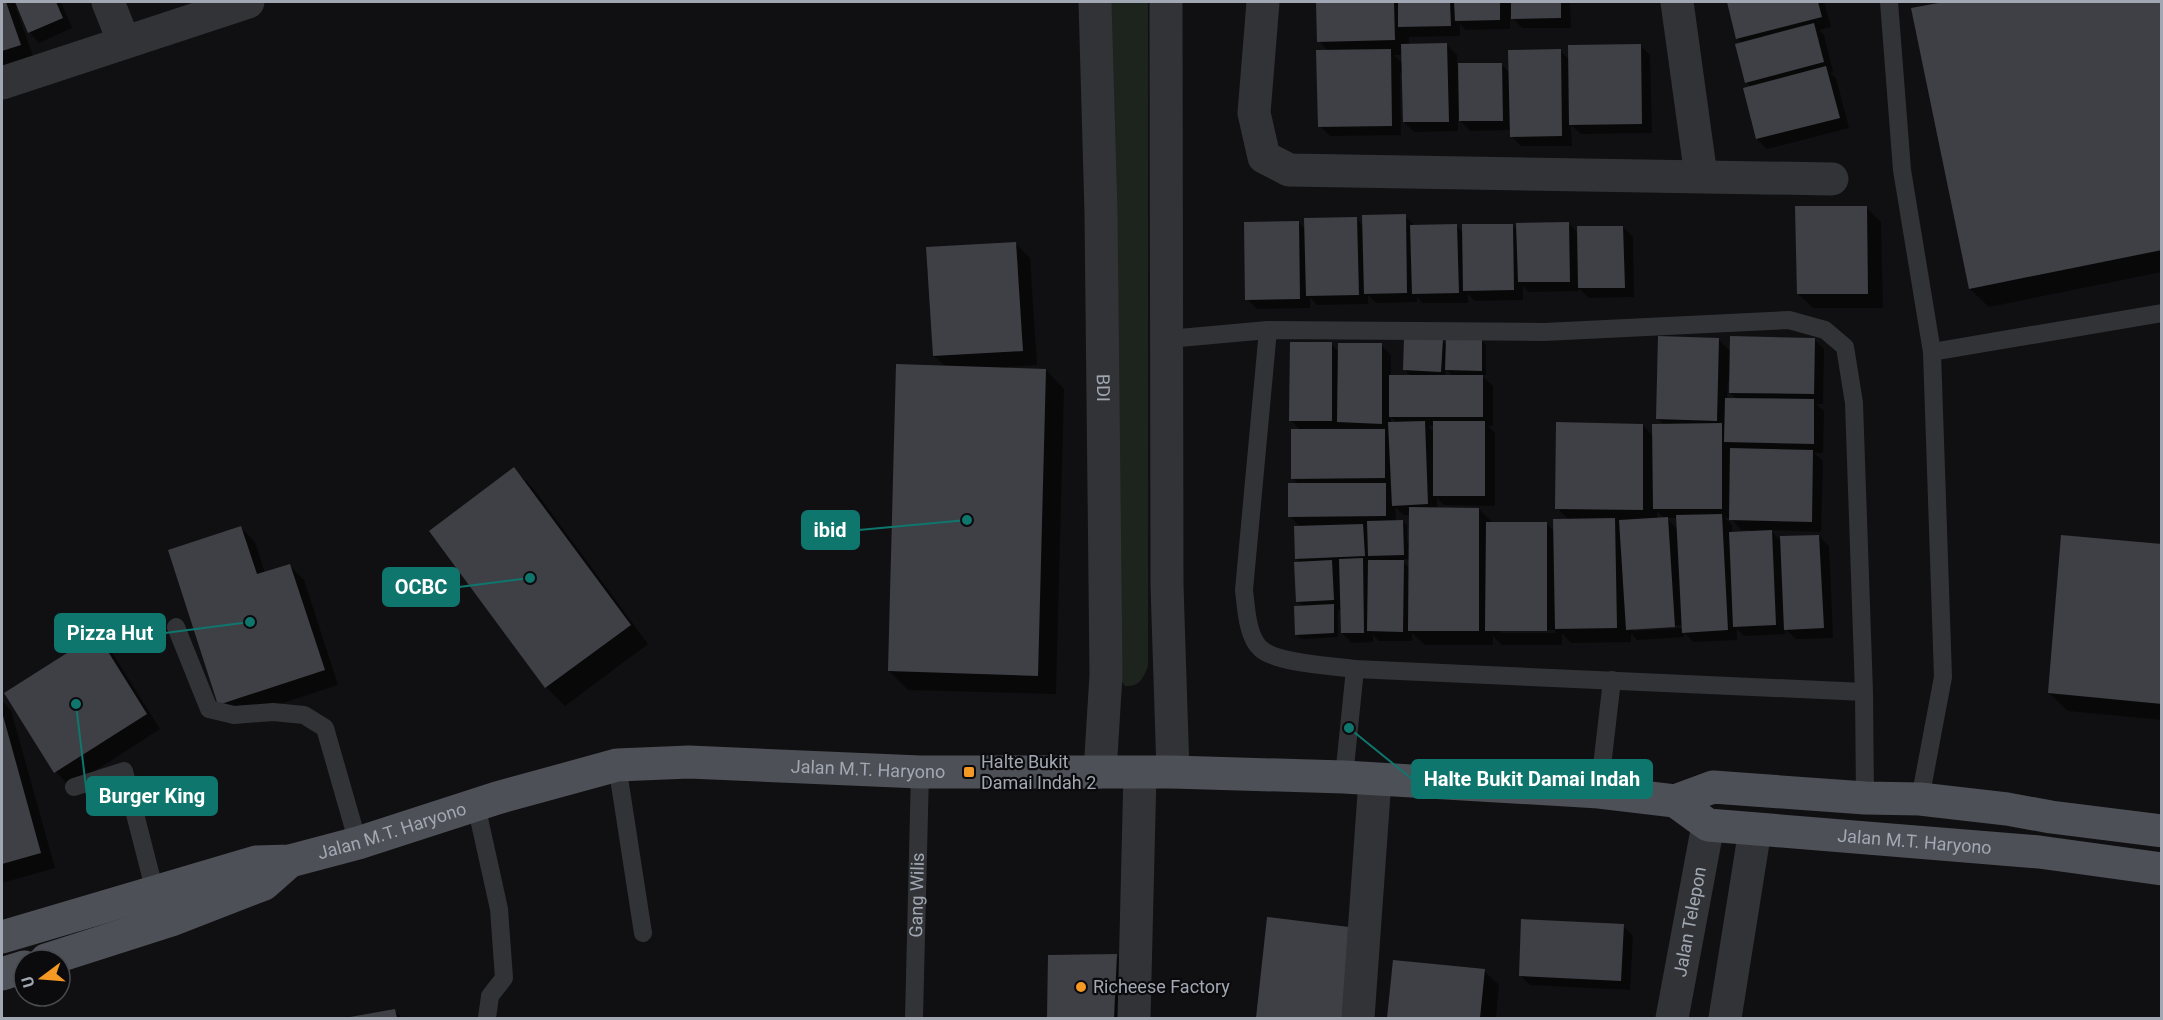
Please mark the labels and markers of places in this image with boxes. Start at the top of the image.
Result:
callout: ibid [802,511,859,549]
callout: OCBC [383,568,459,606]
callout: Pizza Hut [55,614,165,652]
place label: Halte Bukit Damai Indah 2 [981,751,1096,793]
callout: Halte Bukit Damai Indah [1412,760,1652,798]
marker: Halte Bukit Damai Indah 2 [962,765,976,779]
callout: Burger King [87,777,217,815]
place label: Richeese Factory [1093,976,1230,997]
marker: Richeese Factory [1074,980,1088,994]

